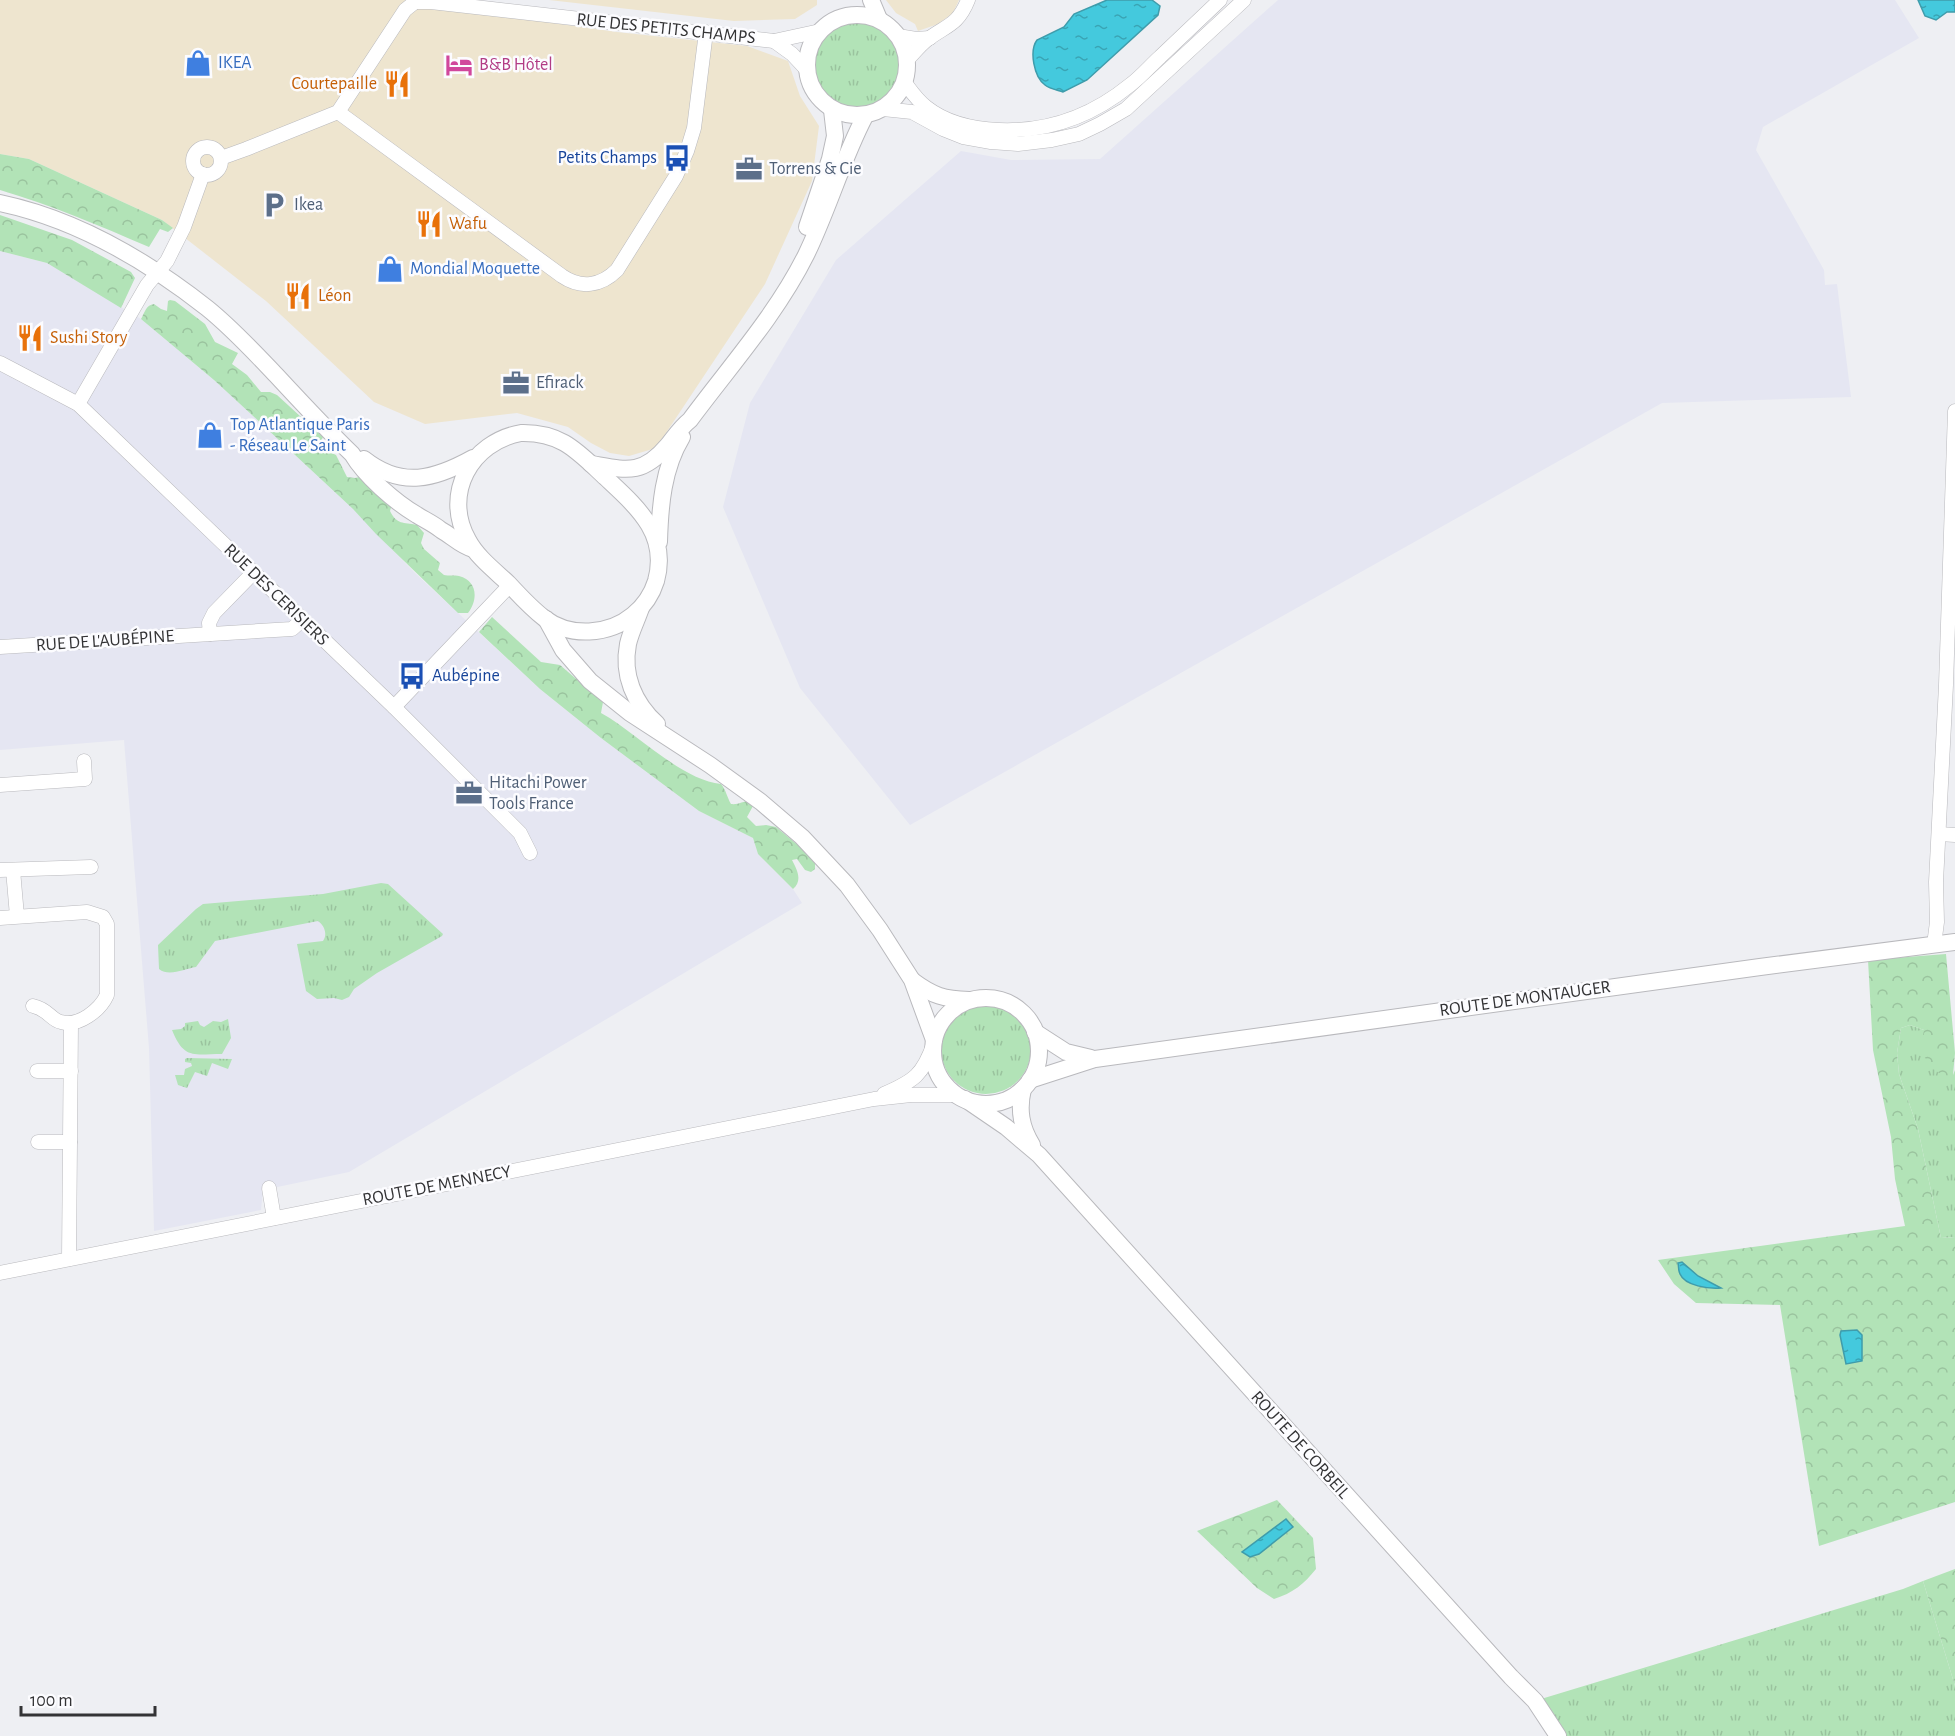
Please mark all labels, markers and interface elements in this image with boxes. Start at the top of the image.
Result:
street label: RUE DES PETITS CHAMPS [576,11,756,47]
shop icon: IKEA [183,48,213,78]
hotel icon: B&B Hôtel [444,50,474,80]
place label: IKEA [218,54,252,72]
place label: B&B Hôtel [479,56,553,74]
restaurant icon: Courtepaille [382,69,412,99]
place label: Courtepaille [292,75,377,93]
bus stop icon: Petits Champs [662,143,692,173]
place label: Petits Champs [558,149,657,167]
office icon: Torrens & Cie [734,154,764,184]
place label: Torrens & Cie [769,160,862,178]
parking icon: Ikea [259,190,289,220]
place label: Ikea [294,196,323,214]
restaurant icon: Wafu [414,209,444,239]
place label: Wafu [449,215,487,233]
shop icon: Mondial Moquette [375,254,405,284]
place label: Mondial Moquette [410,260,540,278]
restaurant icon: Léon [283,281,313,311]
place label: Léon [318,287,351,305]
restaurant icon: Sushi Story [15,323,45,353]
place label: Sushi Story [50,329,128,347]
office icon: Efirack [501,368,531,398]
place label: Efirack [536,374,584,392]
place label: Top Atlantique Paris - Réseau Le Saint [230,416,370,455]
shop icon: Top Atlantique Paris - Réseau Le Saint [195,420,225,450]
street label: RUE DES CERISIERS [220,541,332,649]
street label: RUE DE L'AUBÉPINE [35,624,175,655]
bus stop icon: Aubépine [397,661,427,691]
place label: Aubépine [432,667,500,685]
place label: Hitachi Power Tools France [489,774,587,813]
office icon: Hitachi Power Tools France [454,778,484,808]
street label: ROUTE DE MONTAUGER [1438,978,1612,1020]
street label: ROUTE DE MENNECY [361,1163,513,1209]
street label: ROUTE DE CORBEIL [1247,1388,1353,1503]
scale bar [21,1679,154,1717]
text: 100 m [30,1692,73,1710]

